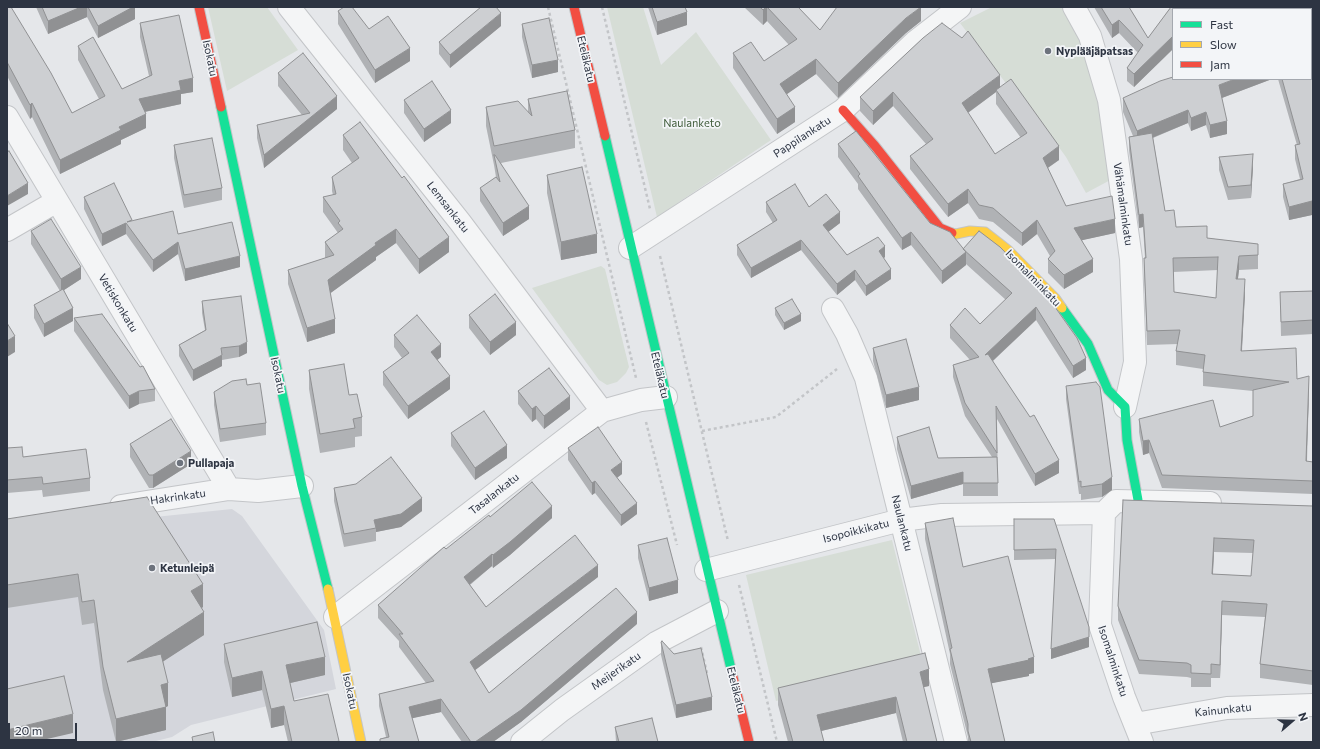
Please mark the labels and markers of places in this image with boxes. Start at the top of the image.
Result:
place label: Nyplääjäpatsas [1056,44,1133,58]
marker: Nyplääjäpatsas [1043,46,1053,56]
place label: Pullapaja [188,456,234,470]
marker: Pullapaja [175,458,185,468]
place label: Ketunleipä [160,561,214,575]
marker: Ketunleipä [147,563,157,573]

